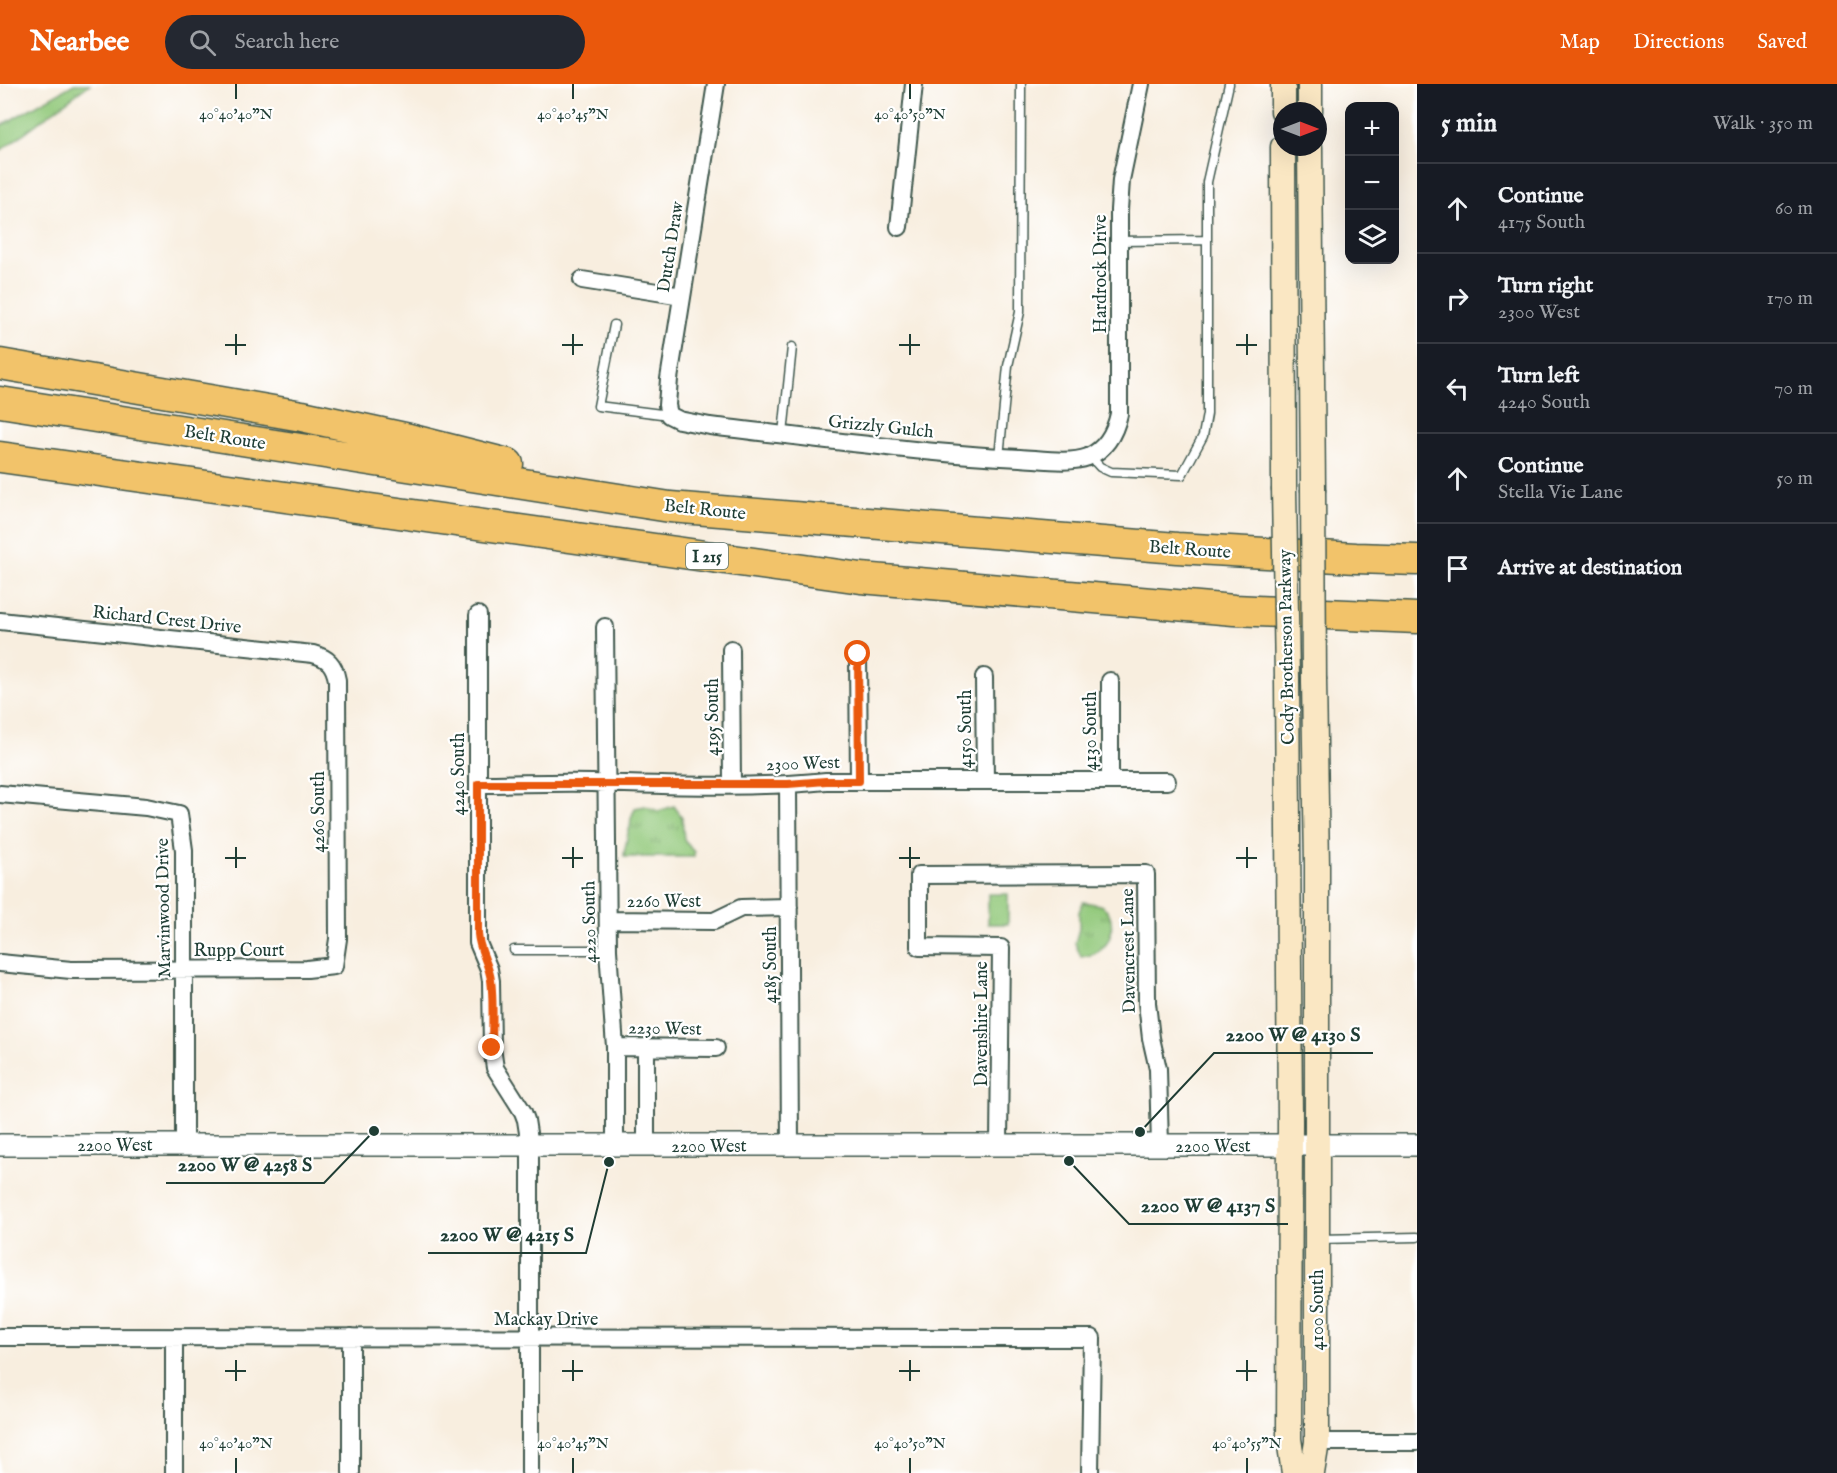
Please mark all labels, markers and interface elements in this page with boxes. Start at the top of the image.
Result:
search box [165,15,585,69]
text: Nearbee [30,25,129,60]
icon: search [186,26,219,59]
text: Search here [234,28,339,56]
text: Map [1560,29,1600,56]
text: Directions [1633,29,1724,56]
text: Saved [1757,29,1807,56]
north arrow [1273,102,1327,156]
map controls [1345,102,1399,264]
button: + [1345,102,1399,156]
text: 40°40'40"N [199,105,273,124]
text: 40°40'45"N [537,105,609,124]
text: 40°40'50"N [874,105,946,124]
text: 5 min [1441,107,1497,140]
text: Walk · 350 m [1713,111,1813,136]
button: − [1345,156,1399,210]
text: Continue [1498,182,1584,210]
icon: ahead [1441,192,1474,225]
text: 60 m [1775,196,1813,221]
street label: Dutch Draw [653,199,690,294]
button: layers [1345,210,1399,264]
text: 4175 South [1498,210,1585,235]
street label: Hardrock Drive [1090,215,1113,333]
text: Turn right [1498,272,1593,300]
icon: right [1441,282,1474,315]
text: 170 m [1767,286,1813,311]
text: 2300 West [1498,300,1580,325]
text: Turn left [1498,362,1580,390]
icon: left [1441,372,1474,405]
text: 70 m [1774,376,1813,401]
text: 4240 South [1498,390,1590,415]
street label: Grizzly Gulch [827,411,935,444]
street label: Belt Route [182,421,267,456]
text: Continue [1498,452,1584,480]
icon: ahead [1441,462,1474,495]
text: 50 m [1776,466,1813,491]
text: Stella Vie Lane [1498,480,1623,505]
street label: Belt Route [663,495,747,526]
street label: Belt Route [1148,536,1232,565]
road number: I 215 [686,543,728,569]
street label: Cody Brotherson Parkway [1274,549,1301,745]
icon: arrive [1441,552,1474,585]
text: Arrive at destination [1498,554,1682,582]
street label: Richard Crest Drive [91,601,242,640]
route start [844,640,870,666]
street label: 4195 South [702,678,725,756]
street label: 4150 South [955,689,978,768]
street label: 4130 South [1080,691,1103,770]
street label: 4240 South [448,732,471,815]
street label: 2300 West [766,752,840,777]
street label: 4260 South [308,771,331,853]
street label: Marvinwood Drive [152,838,177,978]
street label: 4220 South [578,880,603,963]
street label: Davencrest Lane [1117,888,1142,1014]
street label: 2260 West [627,891,701,914]
street label: 4185 South [760,926,783,1004]
street label: Rupp Court [193,940,285,963]
street label: Davenshire Lane [971,961,994,1087]
callout: 2200 W @ 4130 S [1214,1015,1373,1053]
street label: 2230 West [628,1017,702,1042]
text: 2200 W @ 4130 S [1226,1023,1360,1048]
route end [478,1034,504,1060]
street label: 2200 West [77,1135,153,1158]
street label: 2200 West [671,1136,747,1159]
street label: 2200 West [1175,1136,1251,1159]
callout: 2200 W @ 4258 S [166,1145,324,1183]
text: 2200 W @ 4258 S [178,1153,312,1178]
callout: 2200 W @ 4137 S [1129,1186,1288,1224]
text: 2200 W @ 4137 S [1141,1194,1275,1219]
callout: 2200 W @ 4215 S [428,1215,586,1253]
text: 2200 W @ 4215 S [440,1223,574,1248]
street label: 4100 South [1307,1269,1330,1351]
street label: Mackay Drive [494,1309,598,1332]
text: 40°40'40"N [199,1434,273,1453]
text: 40°40'45"N [537,1434,609,1453]
text: 40°40'50"N [874,1434,946,1453]
text: 40°40'55"N [1212,1434,1282,1453]

